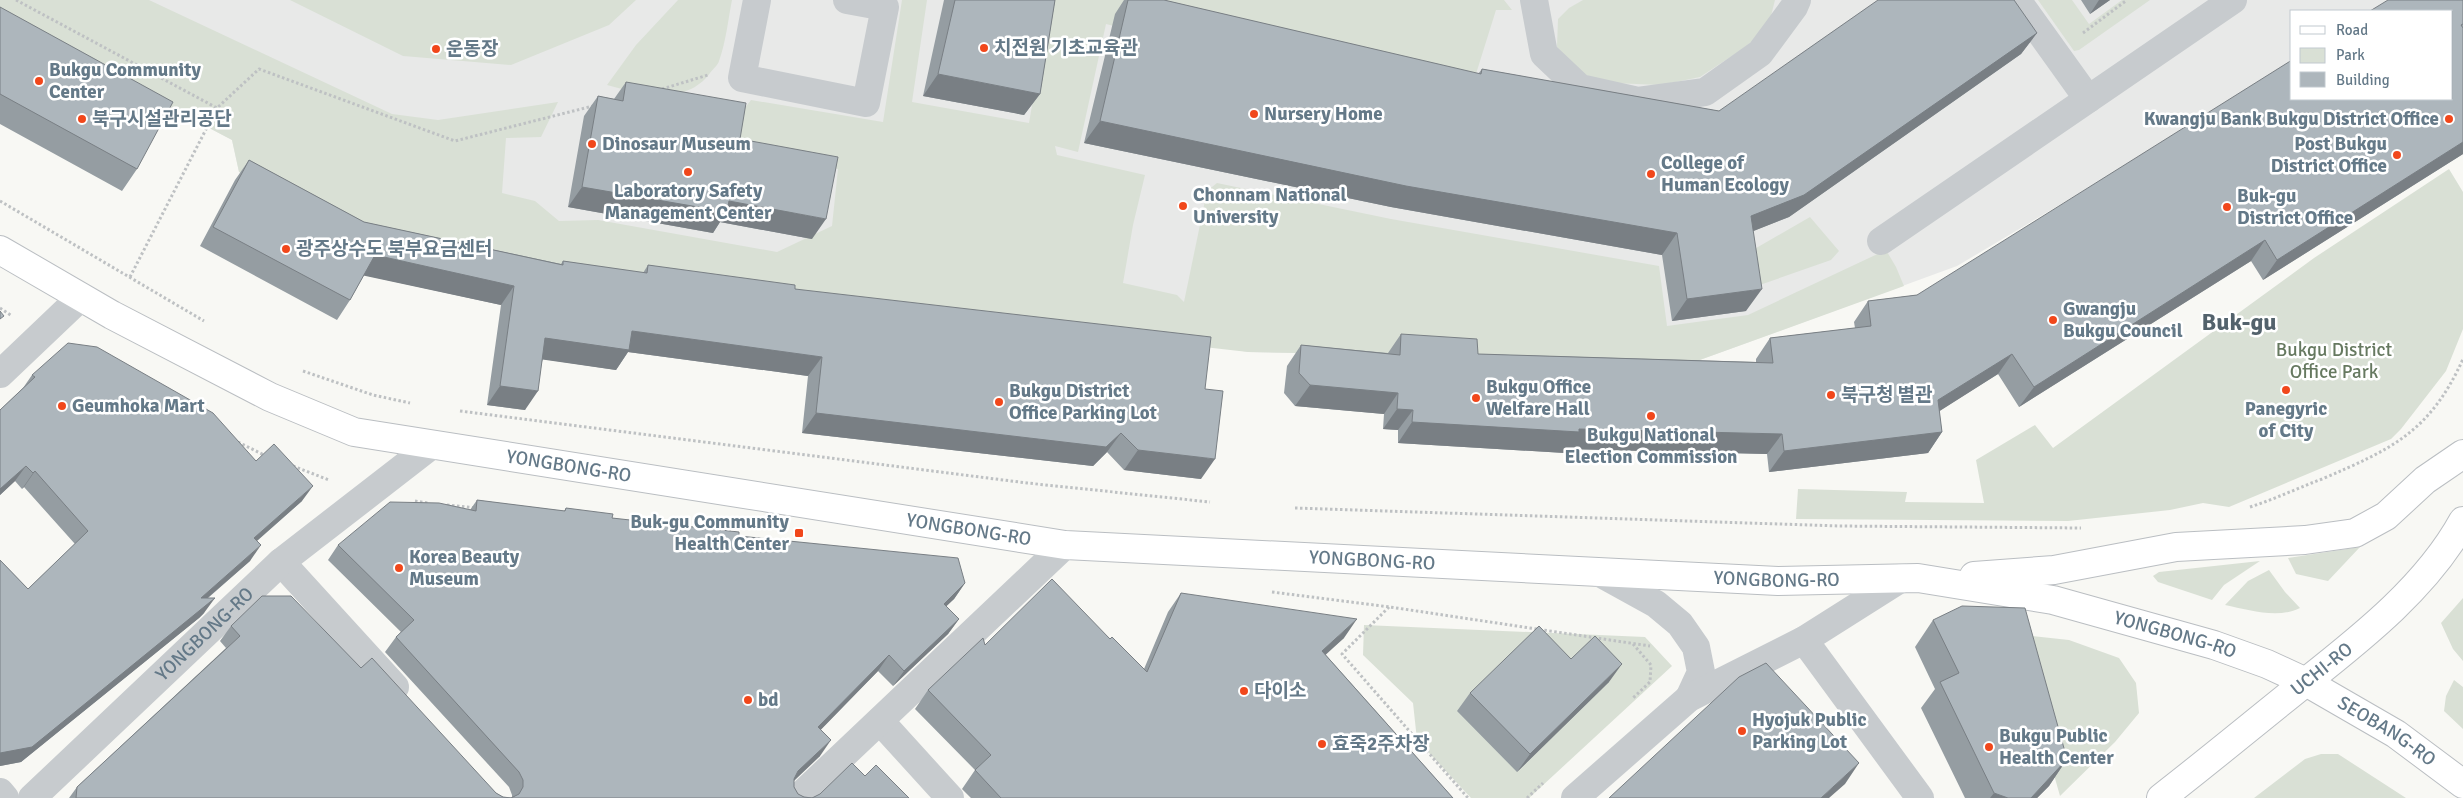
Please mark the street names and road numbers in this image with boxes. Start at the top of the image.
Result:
street label: YONGBONG-RO [505,444,633,488]
street label: YONGBONG-RO [905,508,1033,551]
street label: YONGBONG-RO [1309,545,1436,576]
street label: YONGBONG-RO [1713,566,1840,593]
street label: YONGBONG-RO [151,582,259,686]
street label: YONGBONG-RO [2111,606,2240,664]
street label: UCHI-RO [2286,637,2358,701]
street label: SEOBANG-RO [2333,691,2441,771]

